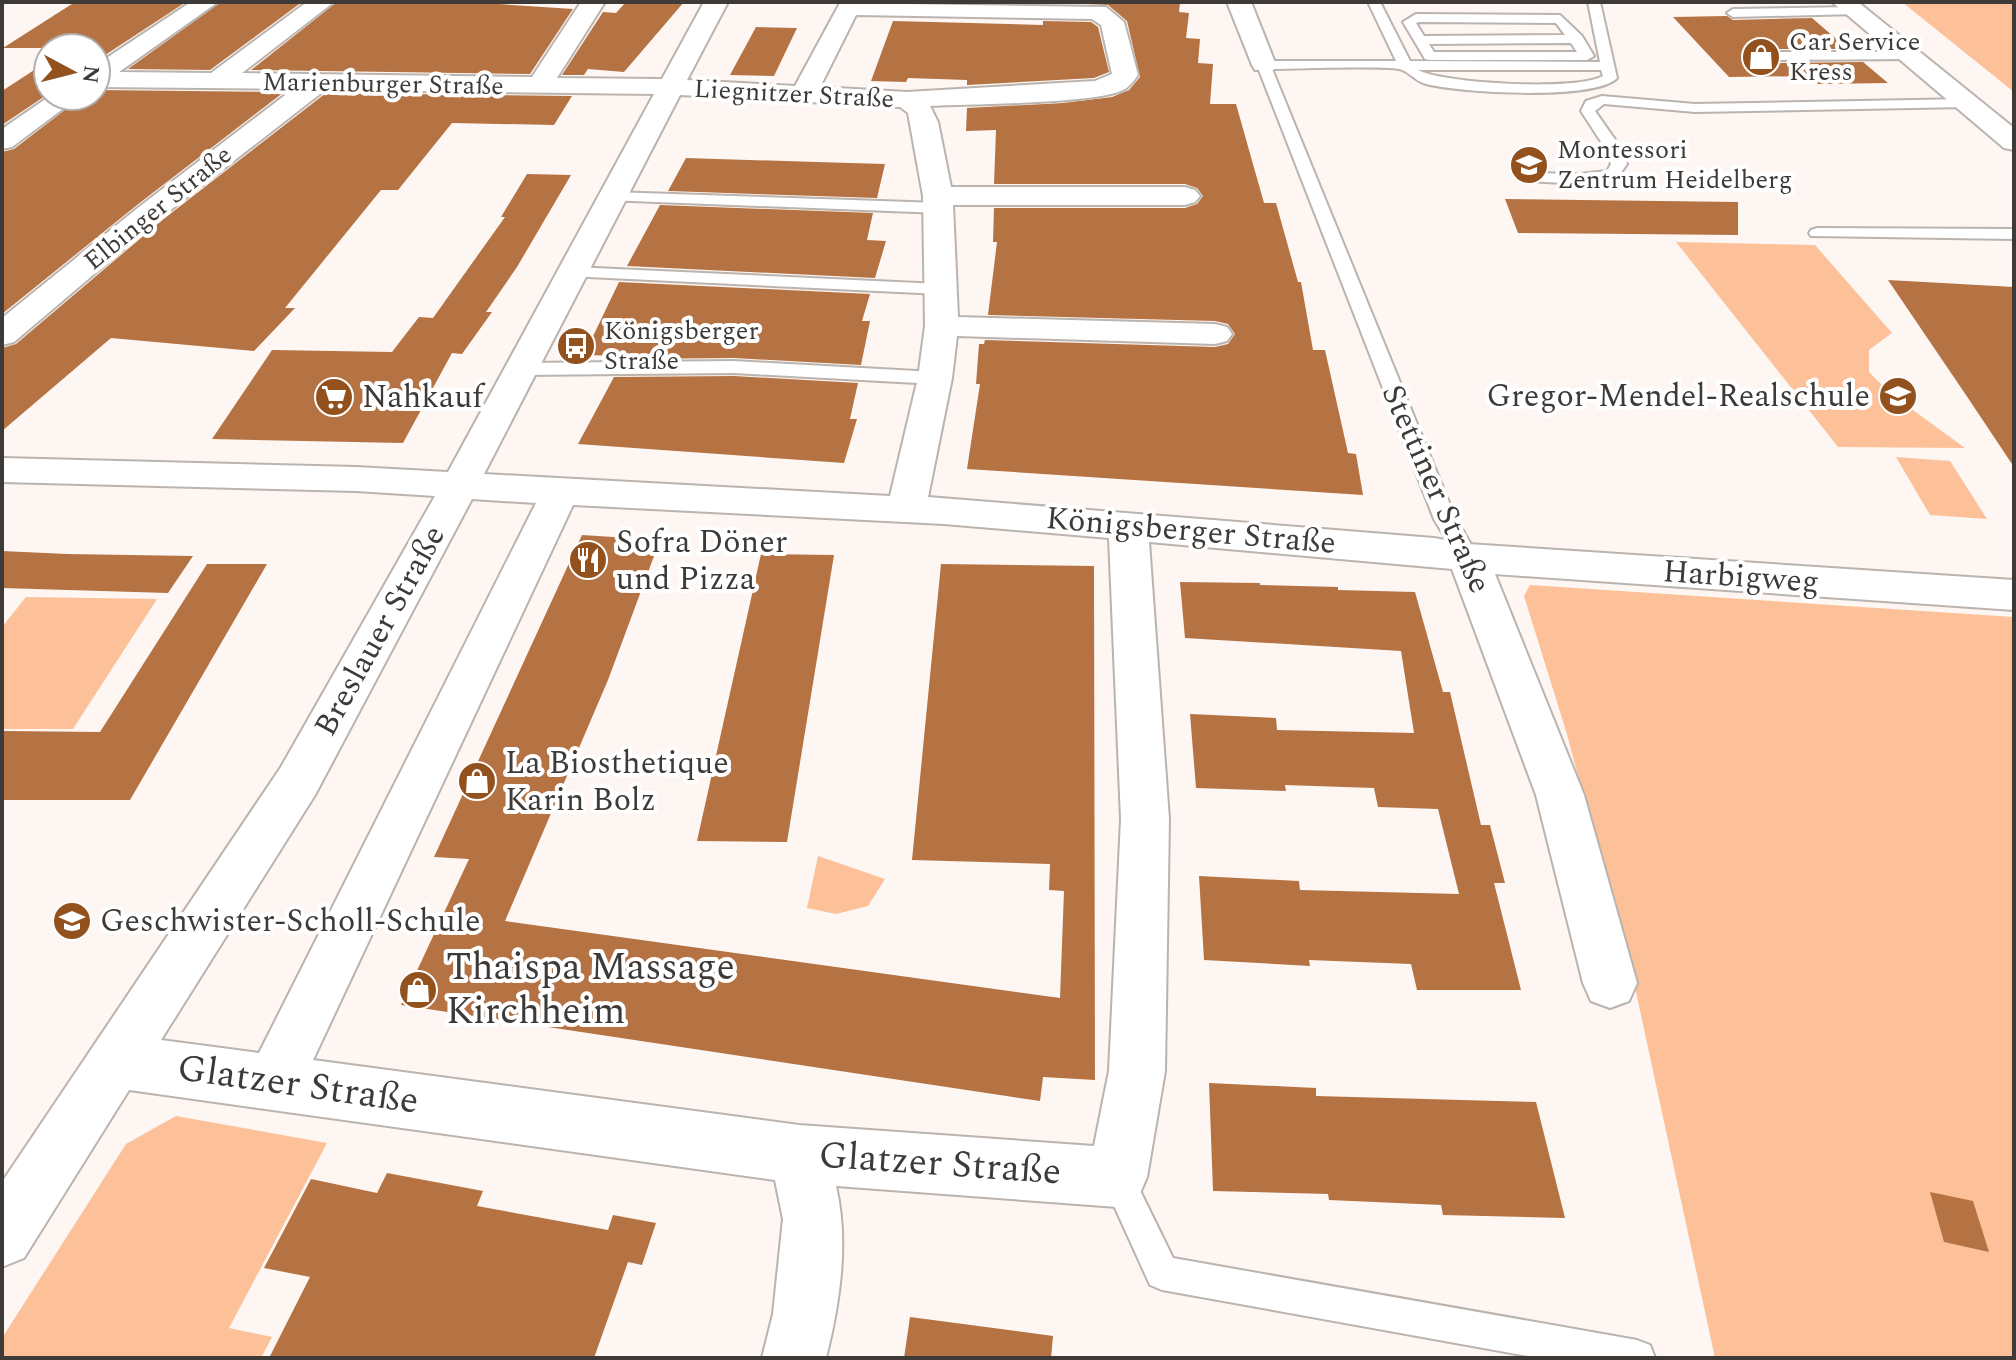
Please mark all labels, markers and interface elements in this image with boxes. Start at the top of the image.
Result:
place label: Car Service Kress [1789,22,1920,92]
north arrow [32,32,112,112]
shop icon: Car Service Kress [1740,36,1782,78]
street label: Marienburger Straße [262,62,504,106]
text: N [73,63,108,85]
street label: Liegnitzer Straße [693,69,895,119]
place label: Montessori Zentrum Heidelberg [1557,130,1793,200]
street label: Elbinger Straße [75,136,241,280]
school or university icon: Montessori Zentrum Heidelberg [1508,144,1550,186]
place label: Königsberger Straße [604,311,759,381]
bus stop icon: Königsberger Straße [555,325,597,367]
place label: Gregor-Mendel-Realschule [1487,372,1870,421]
place label: Nahkauf [362,373,486,422]
school or university icon: Gregor-Mendel-Realschule [1877,375,1919,417]
supermarket icon: Nahkauf [313,376,355,418]
street label: Stettiner Straße [1368,377,1504,601]
street label: Königsberger Straße [1044,494,1338,568]
street label: Breslauer Straße [302,516,458,746]
place label: Sofra Döner und Pizza [616,518,787,604]
restaurant icon: Sofra Döner und Pizza [567,539,609,581]
street label: Harbigweg [1661,547,1821,607]
place label: La Biosthetique Karin Bolz [505,739,729,825]
shop icon: La Biosthetique Karin Bolz [456,760,498,802]
place label: Geschwister-Scholl-Schule [100,897,480,946]
school or university icon: Geschwister-Scholl-Schule [51,900,93,942]
place label: Thaispa Massage Kirchheim [446,939,735,1041]
shop icon: Thaispa Massage Kirchheim [397,969,439,1011]
street label: Glatzer Straße [174,1039,422,1131]
street label: Glatzer Straße [817,1127,1063,1201]

